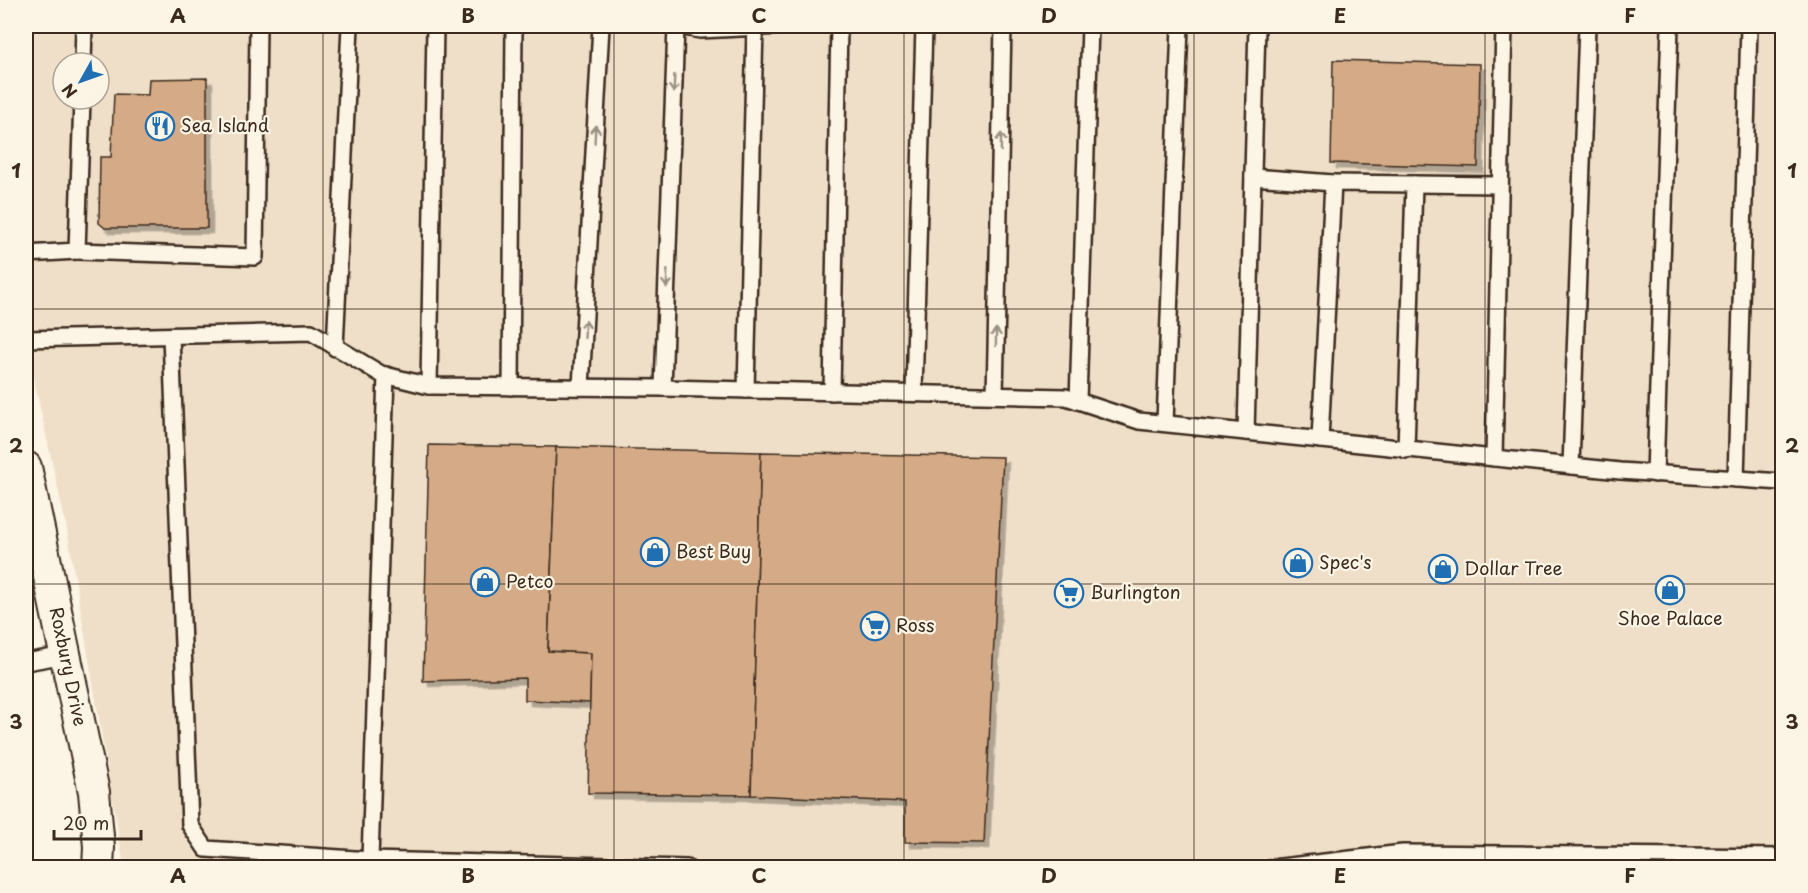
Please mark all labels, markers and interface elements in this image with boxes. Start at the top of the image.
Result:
text: A [170,0,186,30]
text: B [461,0,475,30]
text: C [751,0,767,30]
text: D [1041,0,1057,30]
text: E [1334,0,1346,30]
text: F [1624,0,1636,30]
north arrow [51,51,111,111]
one-way arrow [668,73,680,93]
text: N [55,79,82,104]
restaurant icon: Sea Island [144,110,176,142]
place label: Sea Island [181,111,269,138]
one-way arrow [589,125,600,145]
one-way arrow [995,132,1007,152]
text: 1 [11,155,21,185]
text: 1 [1787,155,1797,185]
one-way arrow [661,268,673,288]
one-way arrow [579,319,590,339]
one-way arrow [991,327,1002,347]
text: 2 [9,430,23,460]
text: 2 [1785,430,1799,460]
shop icon: Best Buy [639,536,671,568]
place label: Best Buy [676,537,751,564]
shop icon: Spec's [1282,547,1314,579]
place label: Spec's [1319,548,1371,575]
shop icon: Dollar Tree [1427,553,1459,585]
place label: Dollar Tree [1464,554,1563,581]
shop icon: Petco [469,566,501,598]
place label: Petco [506,567,554,594]
shop icon: Shoe Palace [1654,574,1686,606]
supermarket icon: Burlington [1053,577,1085,609]
place label: Burlington [1090,578,1181,605]
place label: Shoe Palace [1617,604,1723,631]
street label: Roxbury Drive [44,605,95,728]
supermarket icon: Ross [859,610,891,642]
place label: Ross [896,611,934,638]
text: 3 [9,706,23,736]
text: 3 [1785,706,1799,736]
scale bar [54,803,141,841]
text: 20 m [63,809,109,836]
text: A [170,860,186,890]
text: B [461,860,475,890]
text: C [751,860,767,890]
text: D [1041,860,1057,890]
text: E [1334,860,1346,890]
text: F [1624,860,1636,890]

